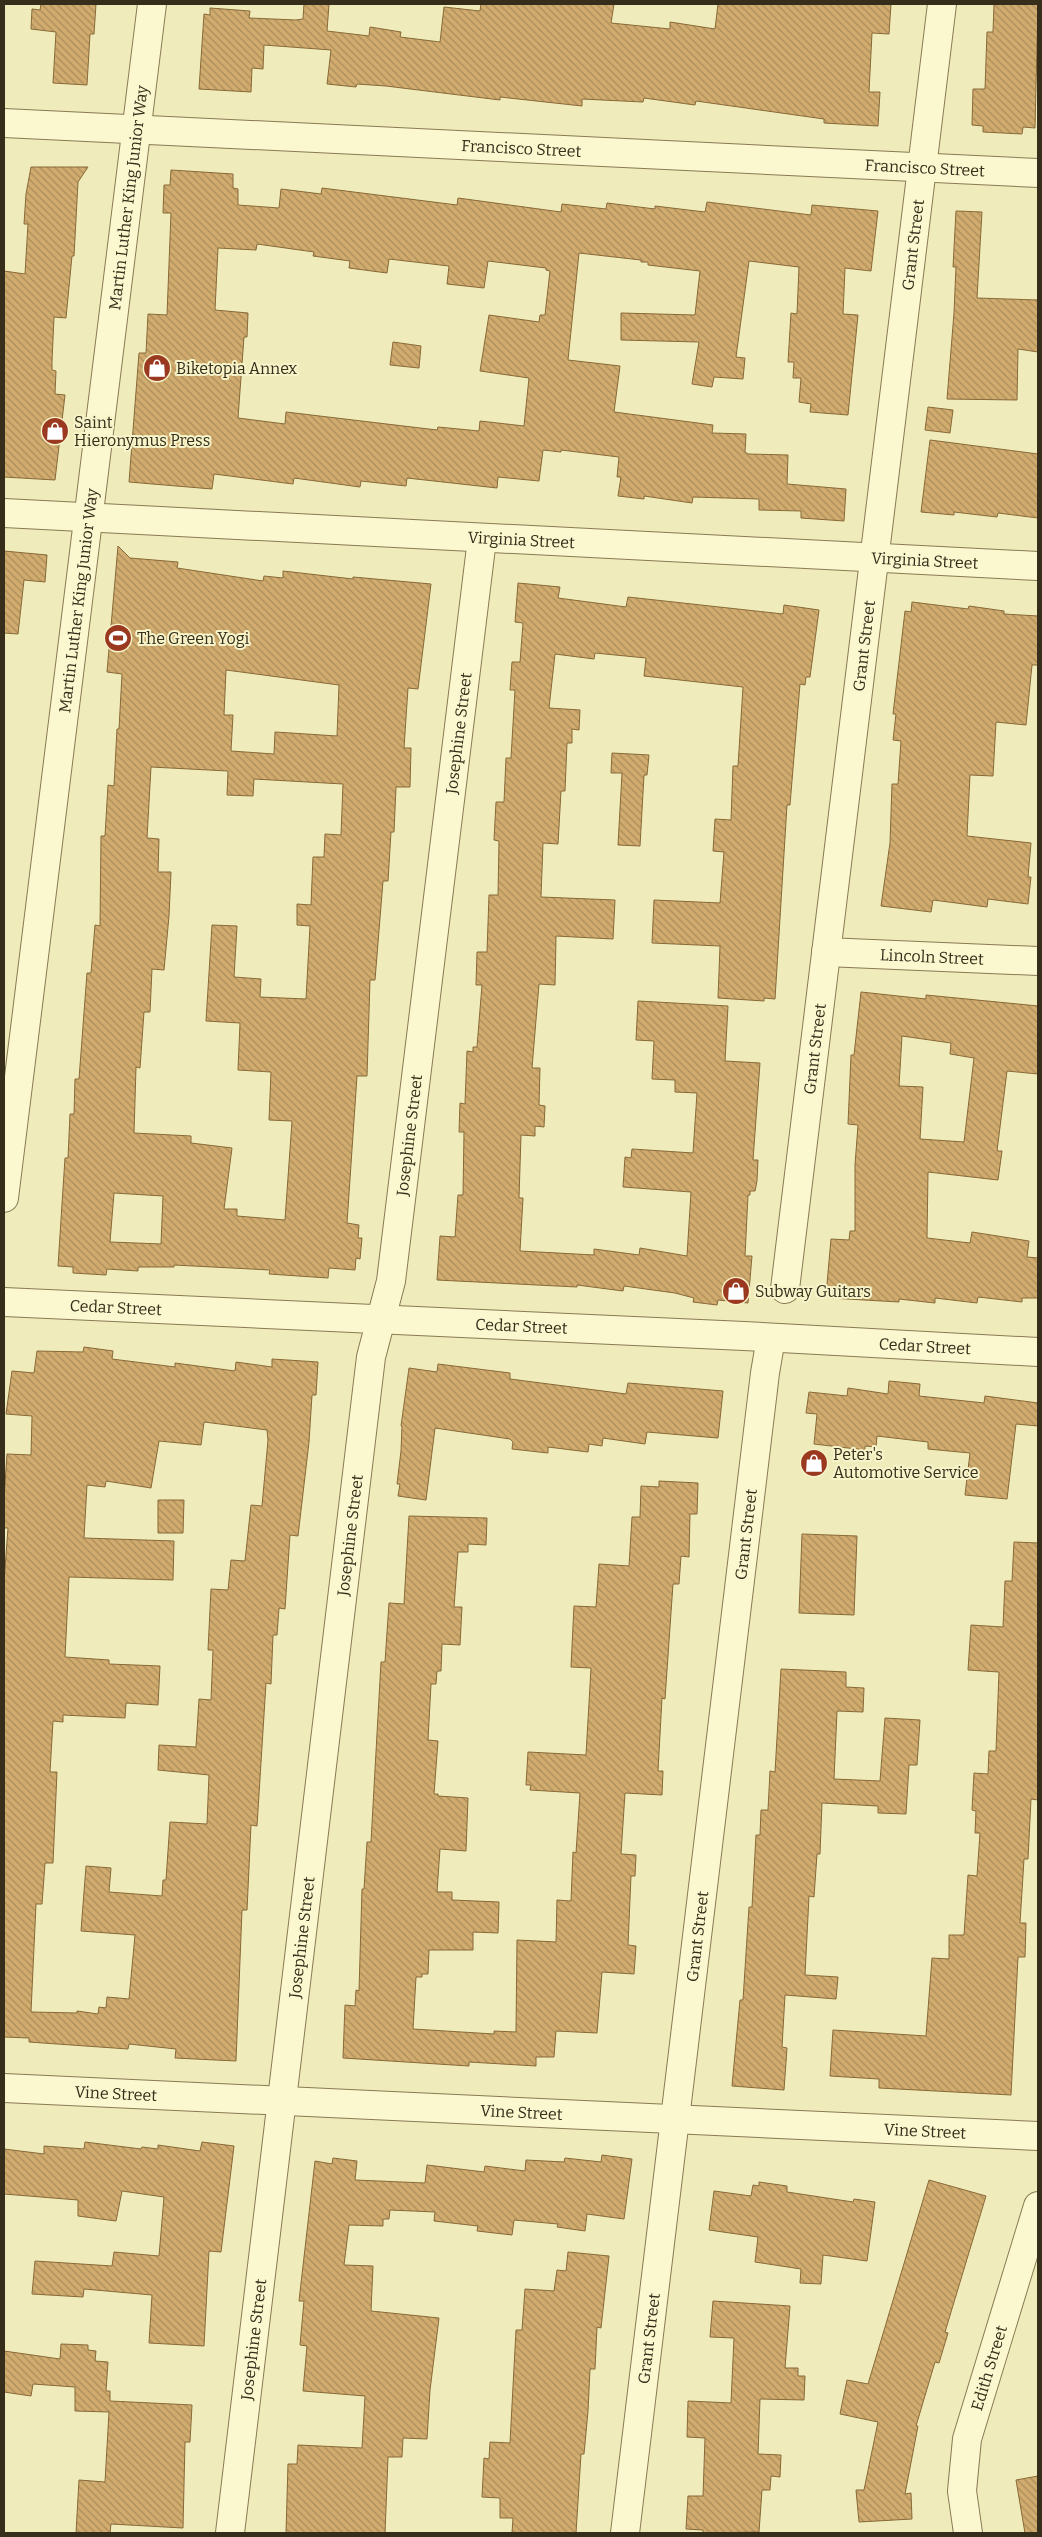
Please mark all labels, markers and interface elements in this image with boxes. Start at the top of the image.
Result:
street label: Martin Luther King Junior Way [105,84,151,311]
street label: Francisco Street [461,136,582,160]
street label: Francisco Street [864,155,986,180]
street label: Grant Street [898,198,928,291]
shop icon: Biketopia Annex [142,353,172,383]
place label: Biketopia Annex [176,359,297,378]
place label: Saint Hieronymus Press [74,413,210,450]
shop icon: Saint Hieronymus Press [40,416,70,446]
street label: Martin Luther King Junior Way [55,487,101,714]
street label: Virginia Street [467,527,576,552]
street label: Virginia Street [871,548,979,572]
street label: Grant Street [849,599,879,692]
sports icon: The Green Yogi [103,623,133,653]
place label: The Green Yogi [137,629,249,648]
street label: Josephine Street [441,671,475,796]
street label: Lincoln Street [880,945,984,968]
street label: Grant Street [799,1002,829,1095]
street label: Josephine Street [392,1073,426,1198]
shop icon: Subway Guitars [721,1276,751,1306]
place label: Subway Guitars [755,1282,871,1301]
street label: Cedar Street [69,1296,163,1319]
street label: Cedar Street [475,1314,568,1337]
street label: Cedar Street [878,1334,972,1358]
place label: Peter's Automotive Service [833,1445,978,1482]
shop icon: Peter's Automotive Service [799,1448,829,1478]
street label: Josephine Street [333,1473,366,1598]
street label: Grant Street [731,1487,760,1581]
street label: Josephine Street [285,1875,318,2000]
street label: Grant Street [682,1890,712,1983]
street label: Vine Street [74,2082,158,2105]
street label: Vine Street [480,2101,563,2123]
street label: Vine Street [883,2119,967,2142]
street label: Josephine Street [236,2277,270,2402]
street label: Grant Street [634,2292,663,2385]
street label: Edith Street [967,2323,1011,2413]

